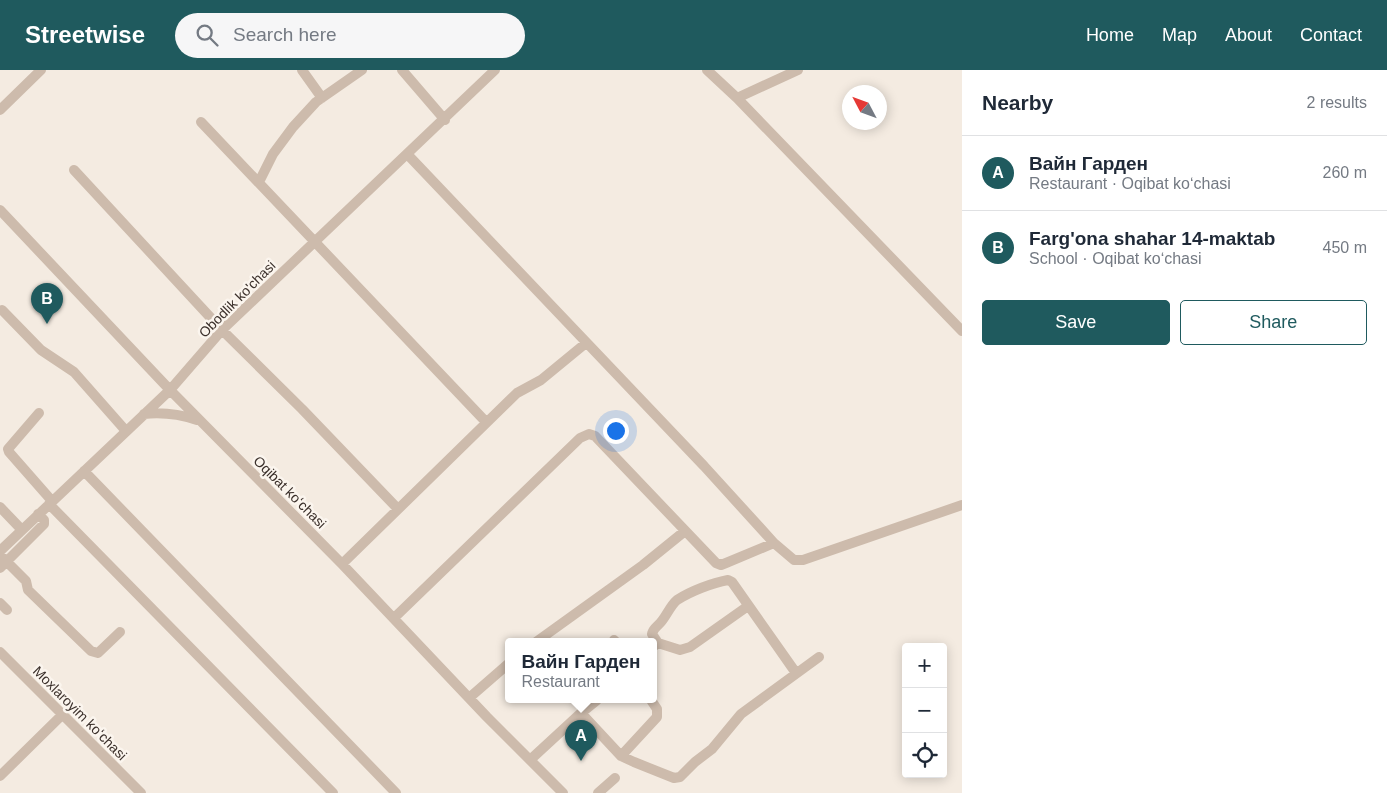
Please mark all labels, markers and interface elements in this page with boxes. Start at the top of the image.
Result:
search box [175,13,525,58]
text: Streetwise [25,21,145,48]
icon: search [193,21,221,49]
text: Search here [233,24,337,45]
text: Home [1086,25,1134,45]
text: Map [1162,25,1197,45]
text: About [1225,25,1272,45]
text: Contact [1300,25,1362,45]
north arrow [842,85,887,130]
text: Nearby [982,91,1053,114]
text: 2 results [1307,94,1367,111]
text: Вайн Гарден [1029,153,1148,174]
text: A [992,164,1004,181]
text: 260 m [1323,164,1367,181]
text: Restaurant · Oqibat koʻchasi [1029,175,1231,192]
text: Farg'ona shahar 14-maktab [1029,228,1275,249]
text: B [992,239,1004,256]
text: 450 m [1323,239,1367,256]
text: School · Oqibat koʻchasi [1029,250,1202,267]
street label: Obodlik ko'chasi [195,257,279,341]
pin: B [31,283,63,324]
button: Save [982,300,1170,345]
button: Share [1180,300,1367,345]
your location [603,418,629,444]
street label: Oqibat koʻchasi [251,453,329,531]
popup [505,638,657,703]
map controls [902,643,947,778]
button: + [902,643,947,688]
text: Вайн Гарден [521,651,641,672]
street label: Moxlaroyim koʻchasi [30,663,130,763]
text: Restaurant [521,673,600,690]
button: − [902,688,947,733]
pin: A [565,720,597,761]
button: locate [902,733,947,778]

